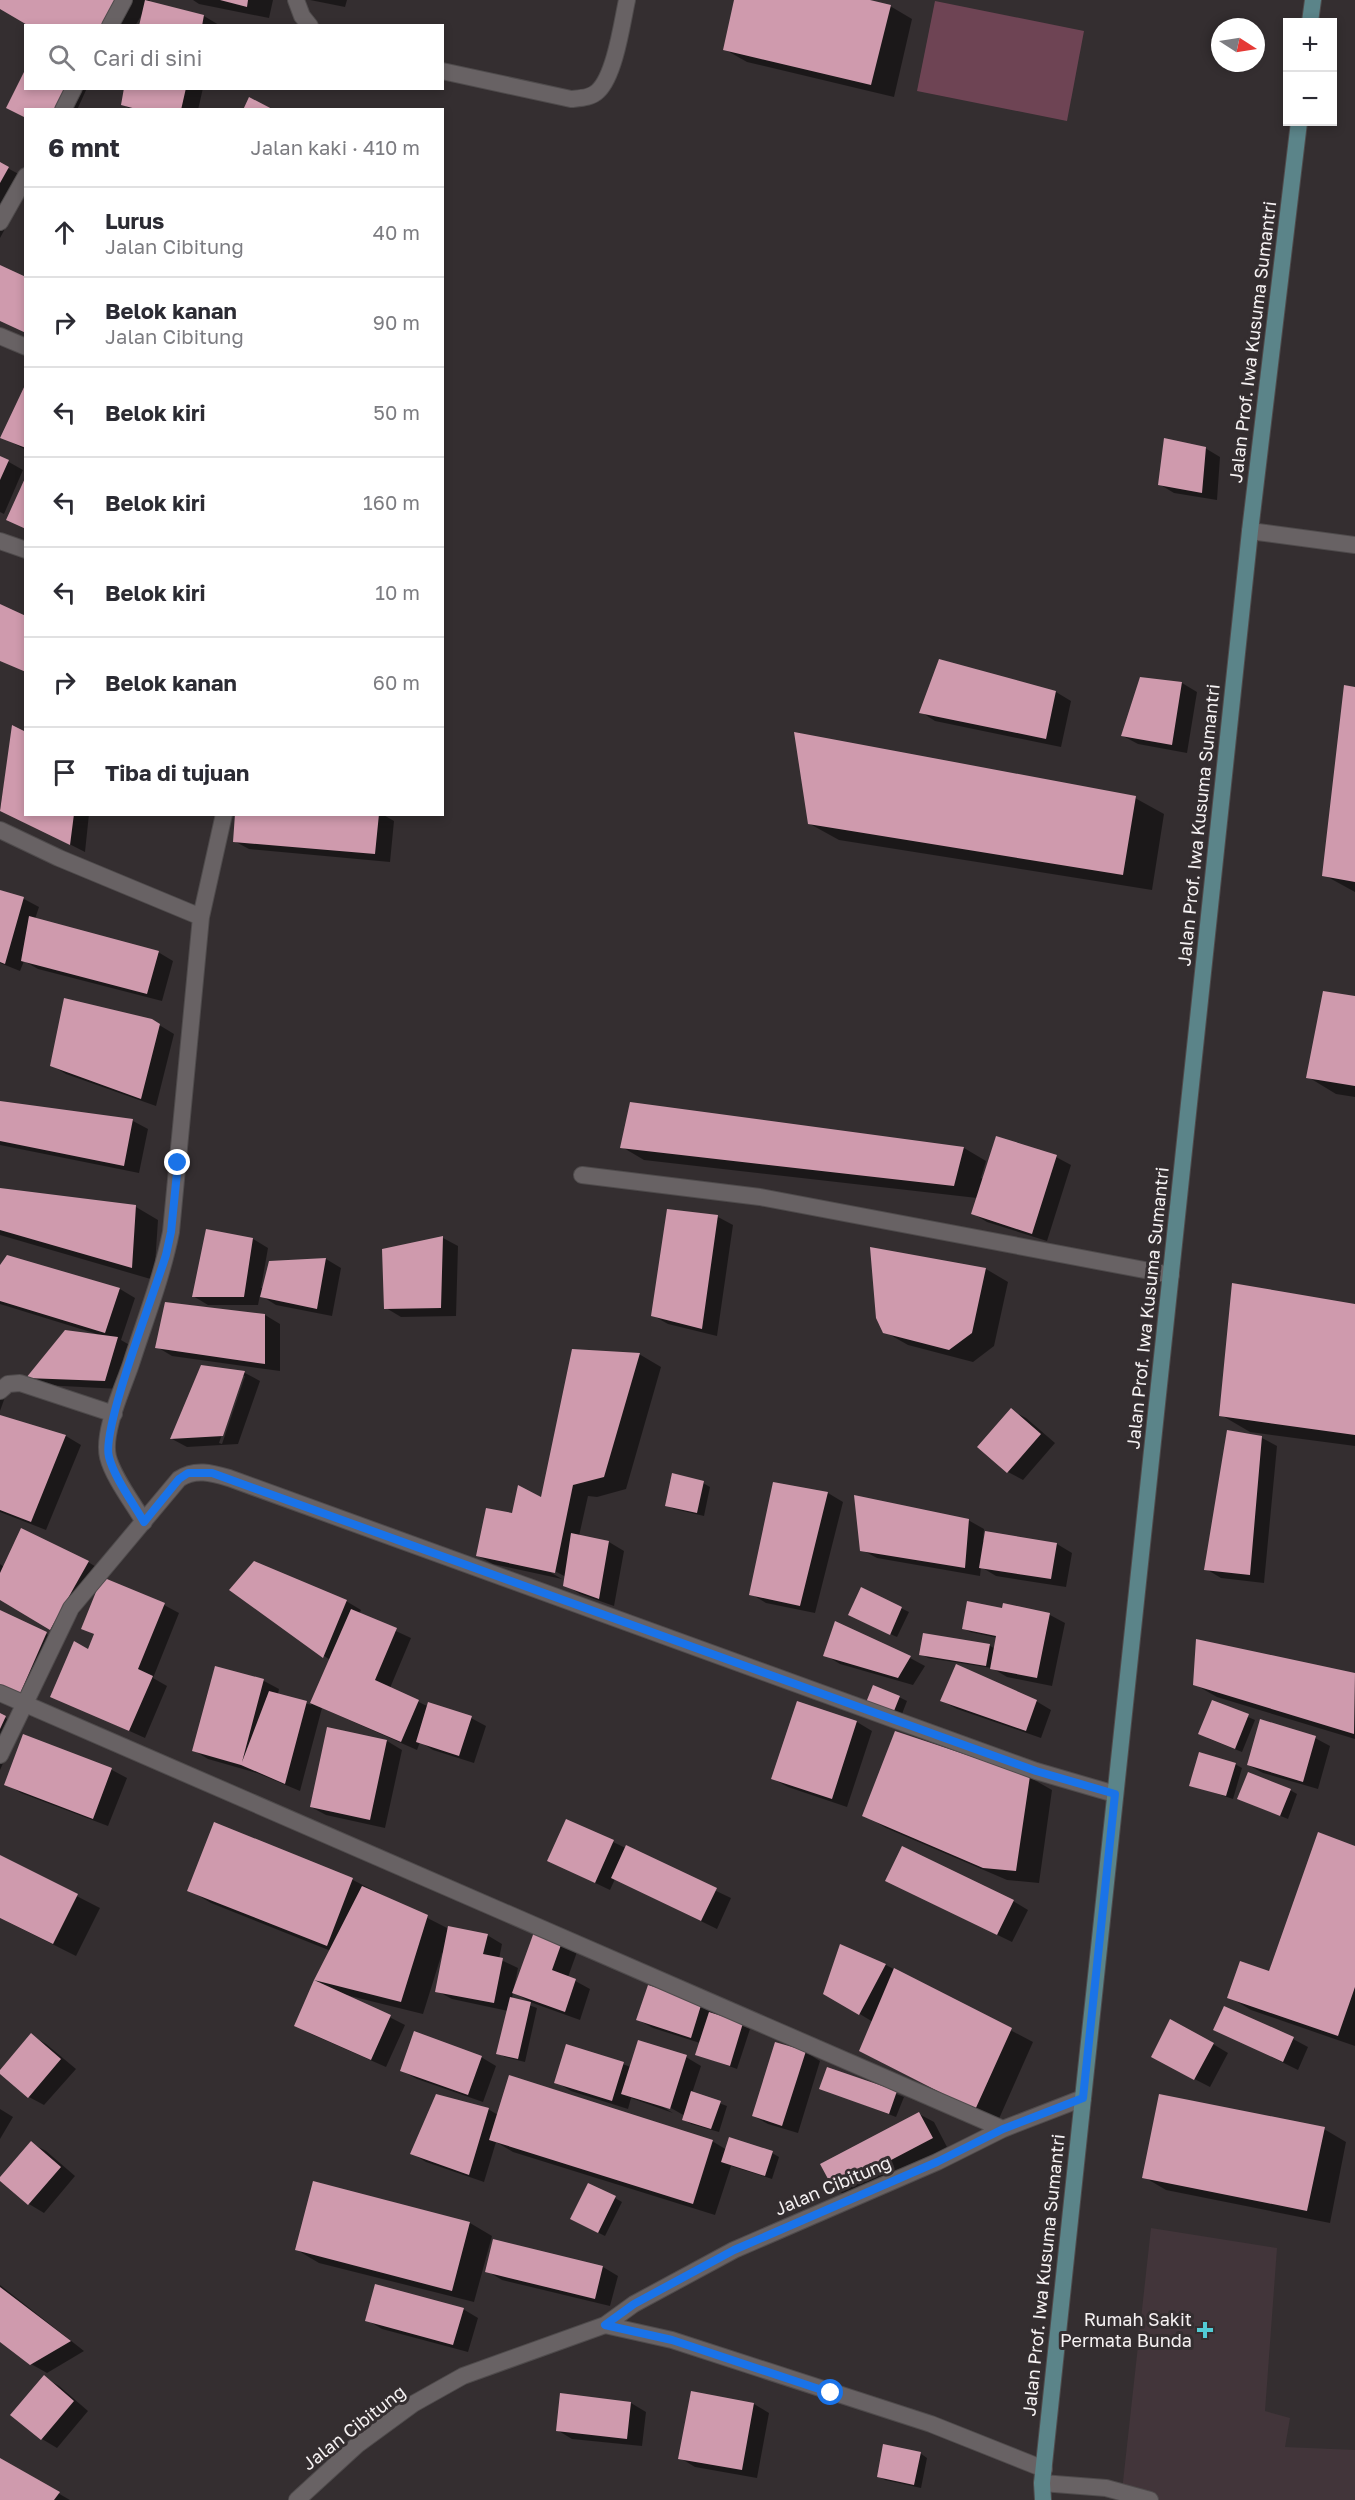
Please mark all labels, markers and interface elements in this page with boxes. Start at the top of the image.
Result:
north arrow [1211,18,1265,72]
map controls [1283,18,1337,126]
button: + [1283,18,1337,72]
search box [24,24,444,90]
icon: search [45,41,78,74]
text: Cari di sini [93,44,202,71]
button: − [1283,72,1337,126]
text: 6 mnt [48,132,120,163]
text: Jalan kaki · 410 m [251,135,420,159]
street label: Jalan Prof. Iwa Kusuma Sumantri [1224,200,1280,484]
text: Lurus [105,207,164,234]
icon: ahead [48,216,81,249]
text: 40 m [373,220,420,244]
text: Jalan Cibitung [105,234,244,258]
text: Belok kanan [105,297,237,324]
icon: right [48,306,81,339]
text: 90 m [373,310,420,334]
text: Jalan Cibitung [105,324,244,348]
icon: left [48,396,81,429]
text: Belok kiri [105,399,206,426]
text: 50 m [373,400,420,424]
icon: left [48,486,81,519]
text: Belok kiri [105,489,206,516]
text: 160 m [363,490,420,514]
icon: left [48,576,81,609]
text: Belok kiri [105,579,206,606]
text: 10 m [375,580,420,604]
icon: right [48,666,81,699]
text: Belok kanan [105,669,237,696]
text: 60 m [373,670,420,694]
street label: Jalan Prof. Iwa Kusuma Sumantri [1172,683,1224,967]
icon: arrive [48,756,81,789]
text: Tiba di tujuan [105,759,249,786]
route end [164,1149,190,1175]
street label: Jalan Prof. Iwa Kusuma Sumantri [1121,1166,1173,1450]
street label: Jalan Prof. Iwa Kusuma Sumantri [1017,2133,1069,2417]
street label: Jalan Cibitung [771,2151,894,2220]
place label: Rumah Sakit Permata Bunda [1060,2308,1192,2351]
marker: Rumah Sakit Permata Bunda [1196,2321,1214,2339]
route start [817,2379,843,2405]
street label: Jalan Cibitung [297,2380,409,2474]

